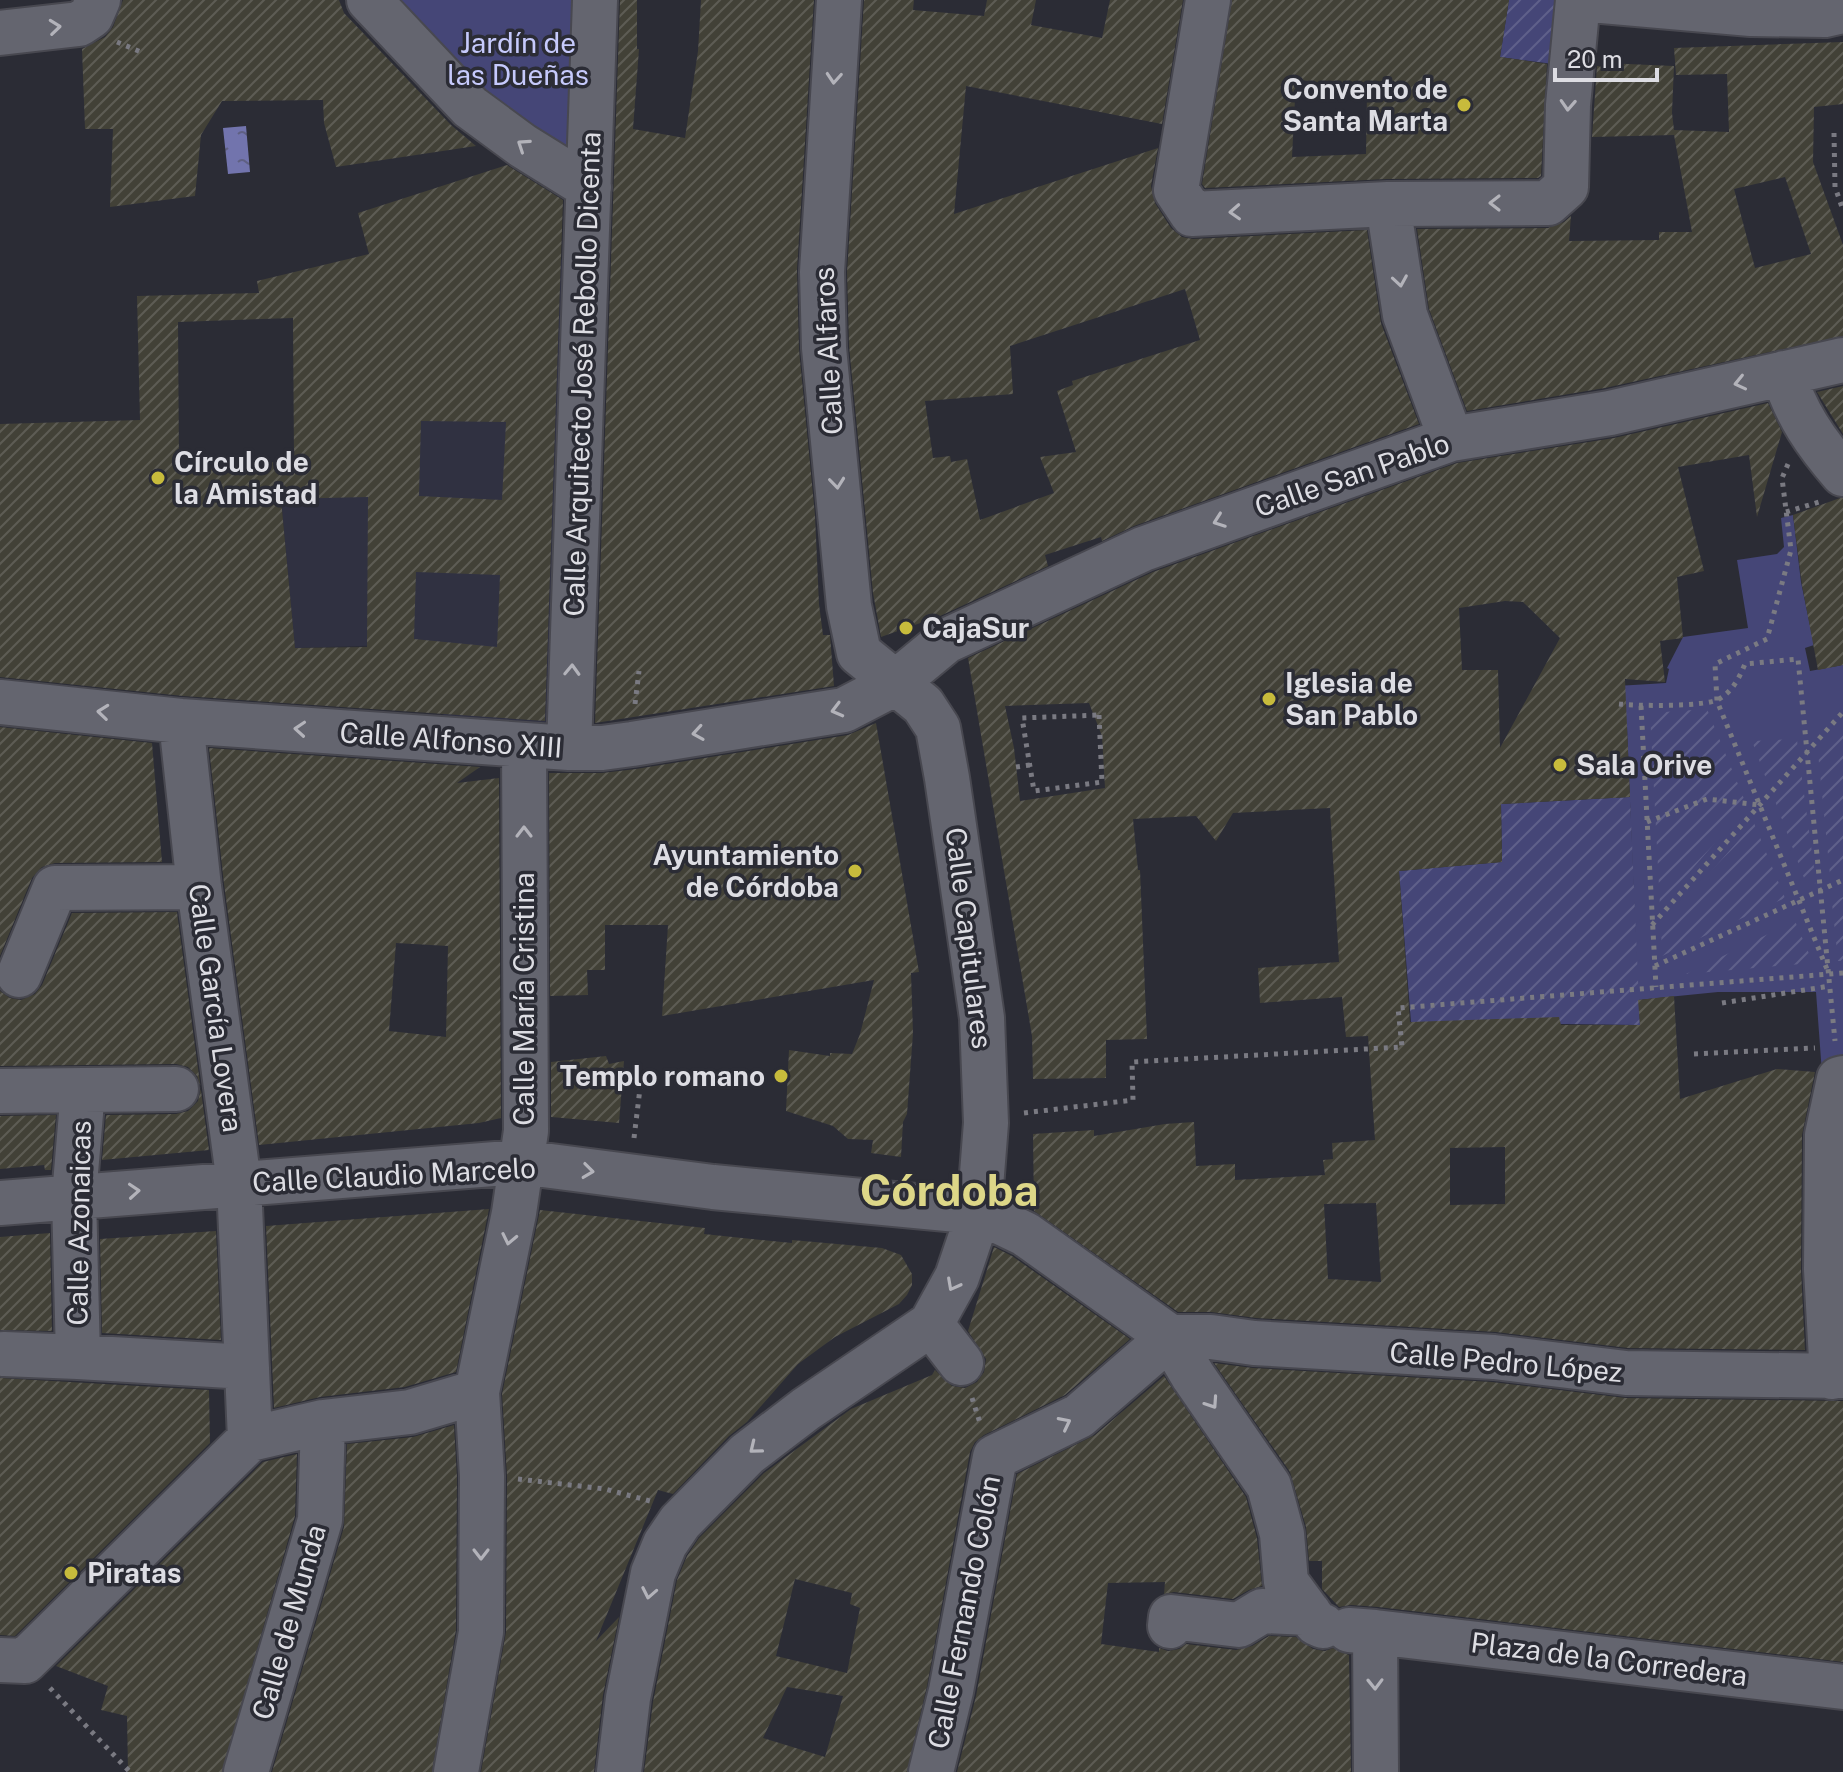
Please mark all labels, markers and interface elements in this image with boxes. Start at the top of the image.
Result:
one-way arrow [49,18,62,35]
park label: Jardín de las Dueñas [447,26,589,91]
scale bar [1555,32,1657,82]
text: 20 m [1567,45,1623,73]
one-way arrow [826,72,843,85]
place label: Convento de Santa Marta [1283,72,1448,137]
marker: Convento de Santa Marta [1455,96,1473,114]
one-way arrow [1560,100,1577,112]
street label: Calle Arquitecto José Rebollo Dicenta [557,131,606,617]
one-way arrow [517,140,531,155]
one-way arrow [1488,194,1501,212]
one-way arrow [1228,203,1241,220]
street label: Calle Alfaros [807,266,848,436]
one-way arrow [1391,274,1408,288]
one-way arrow [1733,374,1747,391]
street label: Calle San Pablo [1250,426,1453,523]
place label: Círculo de la Amistad [174,445,317,510]
marker: Círculo de la Amistad [149,469,167,487]
one-way arrow [829,477,846,490]
one-way arrow [1213,512,1227,528]
place label: CajaSur [922,611,1029,644]
marker: CajaSur [897,619,915,637]
one-way arrow [564,663,581,676]
place label: Iglesia de San Pablo [1285,666,1418,731]
marker: Iglesia de San Pablo [1260,690,1278,708]
one-way arrow [831,700,845,717]
one-way arrow [96,704,109,721]
street label: Calle Alfonso XIII [339,715,563,764]
one-way arrow [293,721,306,738]
one-way arrow [692,724,705,741]
place label: Sala Orive [1576,748,1713,781]
marker: Sala Orive [1551,756,1569,774]
one-way arrow [515,825,533,838]
street label: Calle Capitulares [940,825,999,1050]
place label: Ayuntamiento de Córdoba [652,838,839,903]
marker: Ayuntamiento de Córdoba [846,862,864,880]
street label: Calle María Cristina [507,872,540,1126]
street label: Calle García Lovera [183,882,250,1134]
place label: Templo romano [560,1059,765,1092]
marker: Templo romano [772,1067,790,1085]
street label: Calle Azonaicas [60,1120,97,1326]
street label: Calle Claudio Marcelo [251,1151,537,1198]
one-way arrow [581,1162,595,1179]
district label: Córdoba [860,1164,1038,1216]
one-way arrow [127,1183,140,1200]
one-way arrow [501,1232,518,1246]
one-way arrow [947,1276,962,1291]
street label: Calle Pedro López [1388,1335,1624,1388]
one-way arrow [1202,1394,1217,1409]
one-way arrow [1056,1417,1071,1432]
one-way arrow [750,1438,764,1453]
street label: Calle Fernando Colón [921,1472,1006,1751]
street label: Calle de Munda [245,1521,332,1723]
one-way arrow [472,1548,490,1561]
place label: Piratas [87,1556,182,1589]
marker: Piratas [62,1564,80,1582]
one-way arrow [641,1585,658,1599]
street label: Plaza de la Corredera [1469,1625,1749,1692]
one-way arrow [1366,1678,1384,1691]

